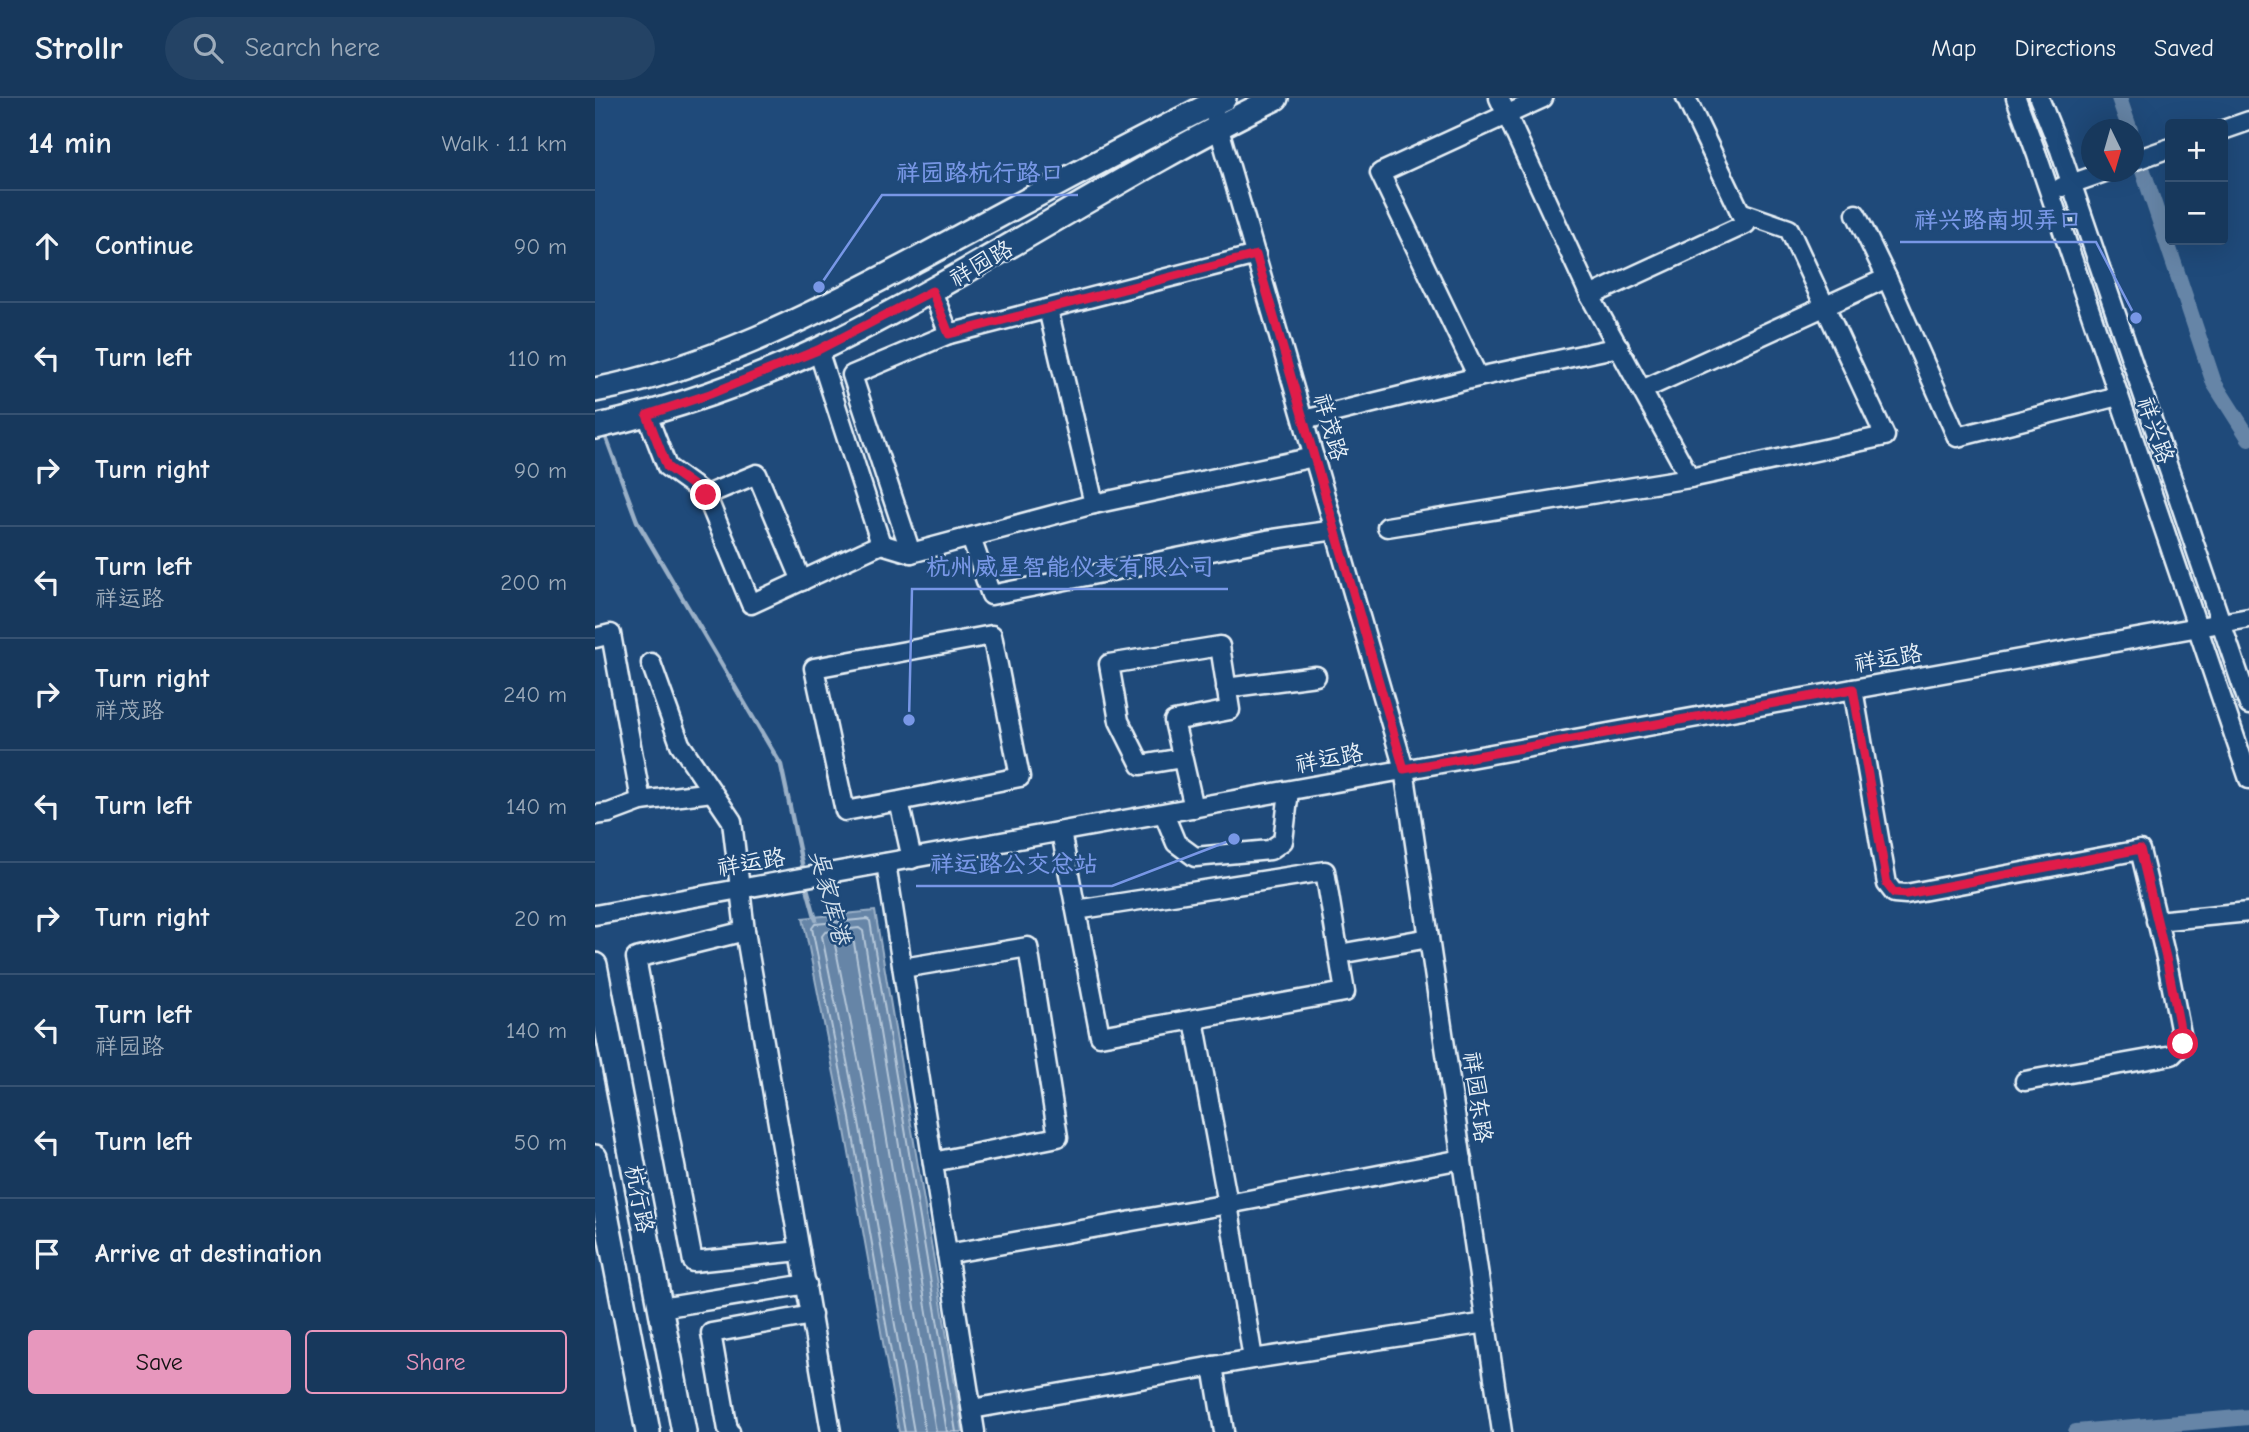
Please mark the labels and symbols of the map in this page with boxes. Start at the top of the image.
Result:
north arrow [2081,119,2144,182]
callout: 祥园路杭行路口 [882,150,1078,195]
text: 祥园路杭行路口 [896,159,1064,187]
callout: 祥兴路南坝弄口 [1900,197,2096,242]
text: 祥兴路南坝弄口 [1914,206,2082,234]
street label: 祥园路 [945,234,1018,292]
street label: 祥茂路 [1308,390,1353,464]
street label: 祥兴路 [2132,393,2180,467]
route end [690,479,721,510]
callout: 杭州威星智能仪表有限公司 [912,544,1228,589]
text: 杭州威星智能仪表有限公司 [926,553,1214,581]
street label: 祥运路 [1852,639,1924,678]
street label: 祥运路 [1293,739,1366,778]
callout: 祥运路公交总站 [916,841,1112,886]
street label: 祥运路 [715,843,787,882]
water label: 吴家库港 [804,847,856,949]
text: 祥运路公交总站 [930,850,1098,878]
route start [2167,1028,2198,1059]
street label: 祥园东路 [1458,1050,1497,1145]
street label: 杭行路 [620,1163,659,1236]

